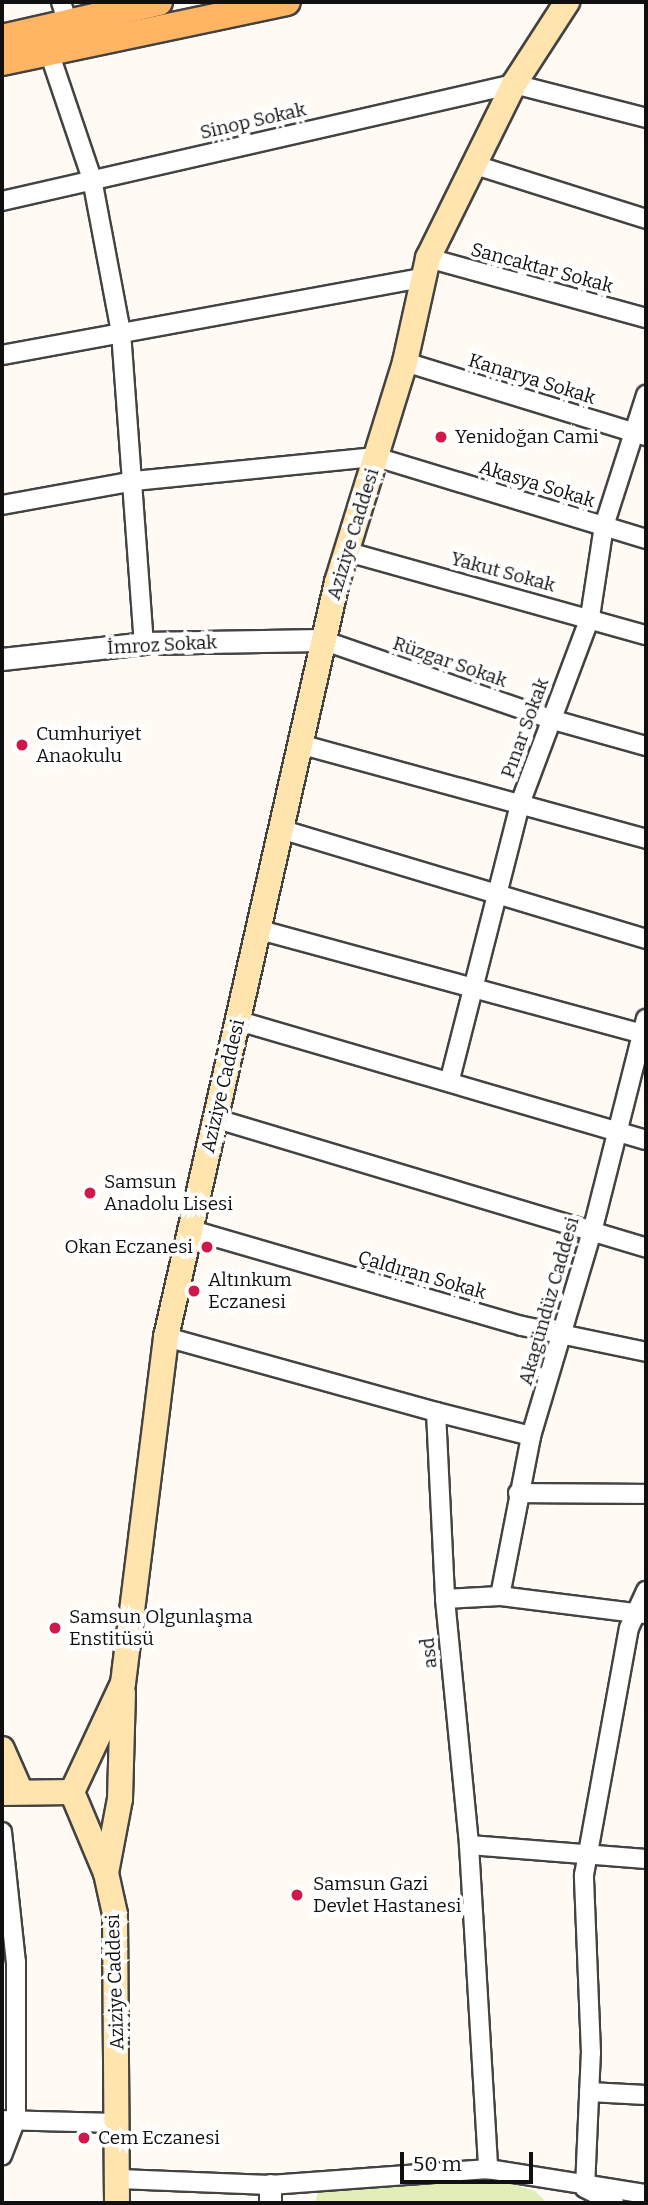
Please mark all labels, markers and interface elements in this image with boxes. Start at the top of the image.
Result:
street label: Sinop Sokak [198,98,308,144]
street label: Sancaktar Sokak [468,238,616,298]
street label: Kanarya Sokak [466,349,598,409]
place label: Yenidoğan Cami [455,426,599,448]
marker: Yenidoğan Cami [433,429,449,445]
street label: Akasya Sokak [476,456,598,512]
street label: Aziziye Caddesi [322,466,384,602]
street label: Yakut Sokak [448,547,558,597]
street label: İmroz Sokak [106,631,218,659]
street label: Rüzgar Sokak [390,632,510,692]
street label: Pınar Sokak [496,675,554,781]
place label: Cumhuriyet Anaokulu [36,723,142,767]
marker: Cumhuriyet Anaokulu [14,737,30,753]
street label: Aziziye Caddesi [197,1017,249,1155]
place label: Samsun Anadolu Lisesi [104,1171,233,1215]
marker: Samsun Anadolu Lisesi [82,1185,98,1201]
street label: Akagündüz Caddesi [514,1214,584,1388]
place label: Okan Eczanesi [65,1236,193,1258]
marker: Okan Eczanesi [199,1239,215,1255]
street label: Çaldıran Sokak [355,1246,489,1304]
place label: Altınkum Eczanesi [208,1269,292,1313]
marker: Altınkum Eczanesi [186,1283,202,1299]
place label: Samsun Olgunlaşma Enstitüsü [69,1606,253,1650]
marker: Samsun Olgunlaşma Enstitüsü [47,1620,63,1636]
street label: asd [416,1637,442,1669]
place label: Samsun Gazi Devlet Hastanesi [313,1873,461,1917]
marker: Samsun Gazi Devlet Hastanesi [287,1885,307,1905]
street label: Aziziye Caddesi [101,1914,129,2050]
place label: Cem Eczanesi [98,2127,220,2149]
marker: Cem Eczanesi [76,2130,92,2146]
scale bar [403,2138,536,2182]
text: 50 m [413,2151,462,2177]

